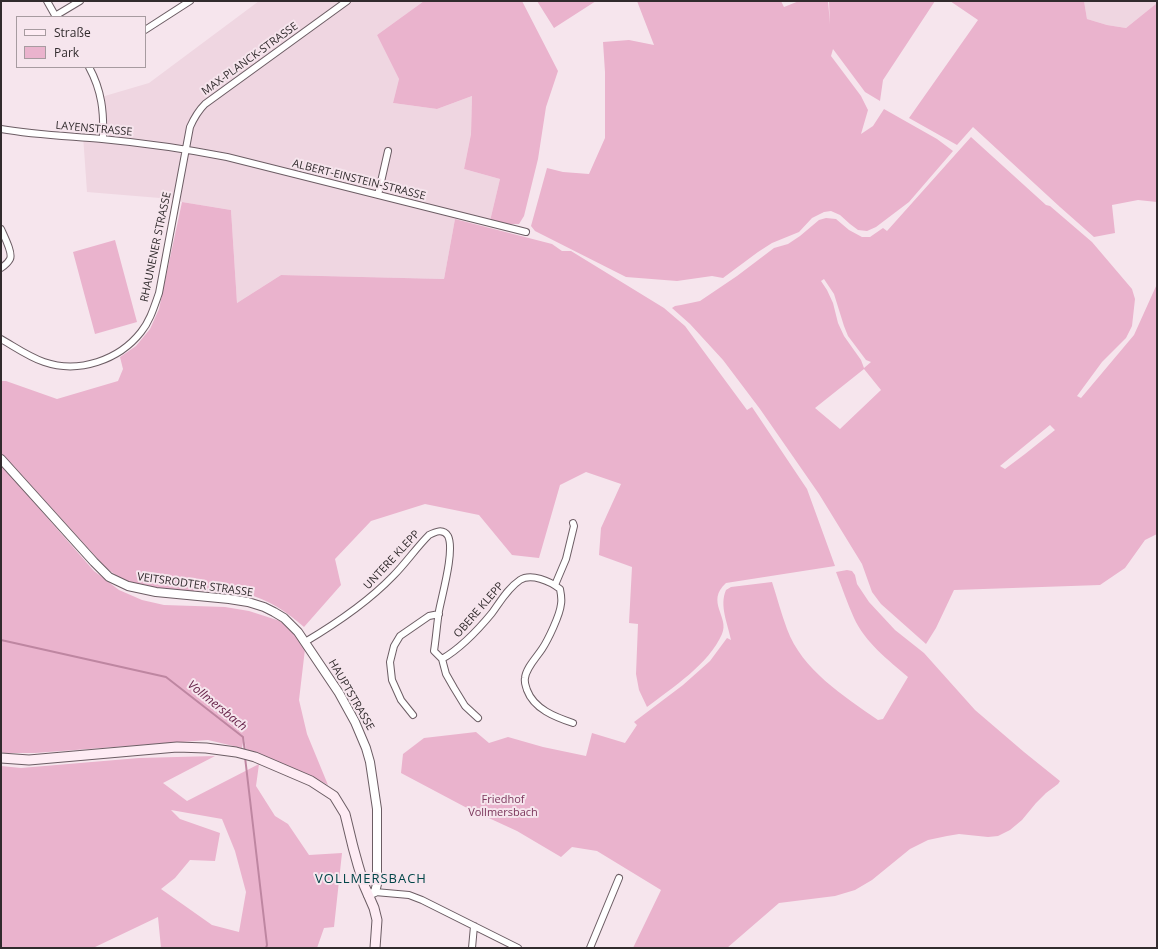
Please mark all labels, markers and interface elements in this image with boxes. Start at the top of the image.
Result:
legend [16,16,146,68]
street label: MAX-PLANCK-STRASSE [199,20,301,98]
text: Straße [54,24,91,41]
text: Park [54,44,79,61]
street label: LAYENSTRASSE [55,119,133,139]
street label: ALBERT-EINSTEIN-STRASSE [291,157,427,203]
street label: RHAUNENER STRASSE [138,191,174,303]
street label: UNTERE KLEPP [361,528,423,592]
street label: VEITSRODTER STRASSE [136,570,254,600]
street label: OBERE KLEPP [451,579,507,641]
street label: HAUPTSTRASSE [325,657,377,733]
water label: Vollmersbach [185,678,249,734]
park label: Friedhof Vollmersbach [468,793,538,819]
district label: VOLLMERSBACH [315,871,427,887]

